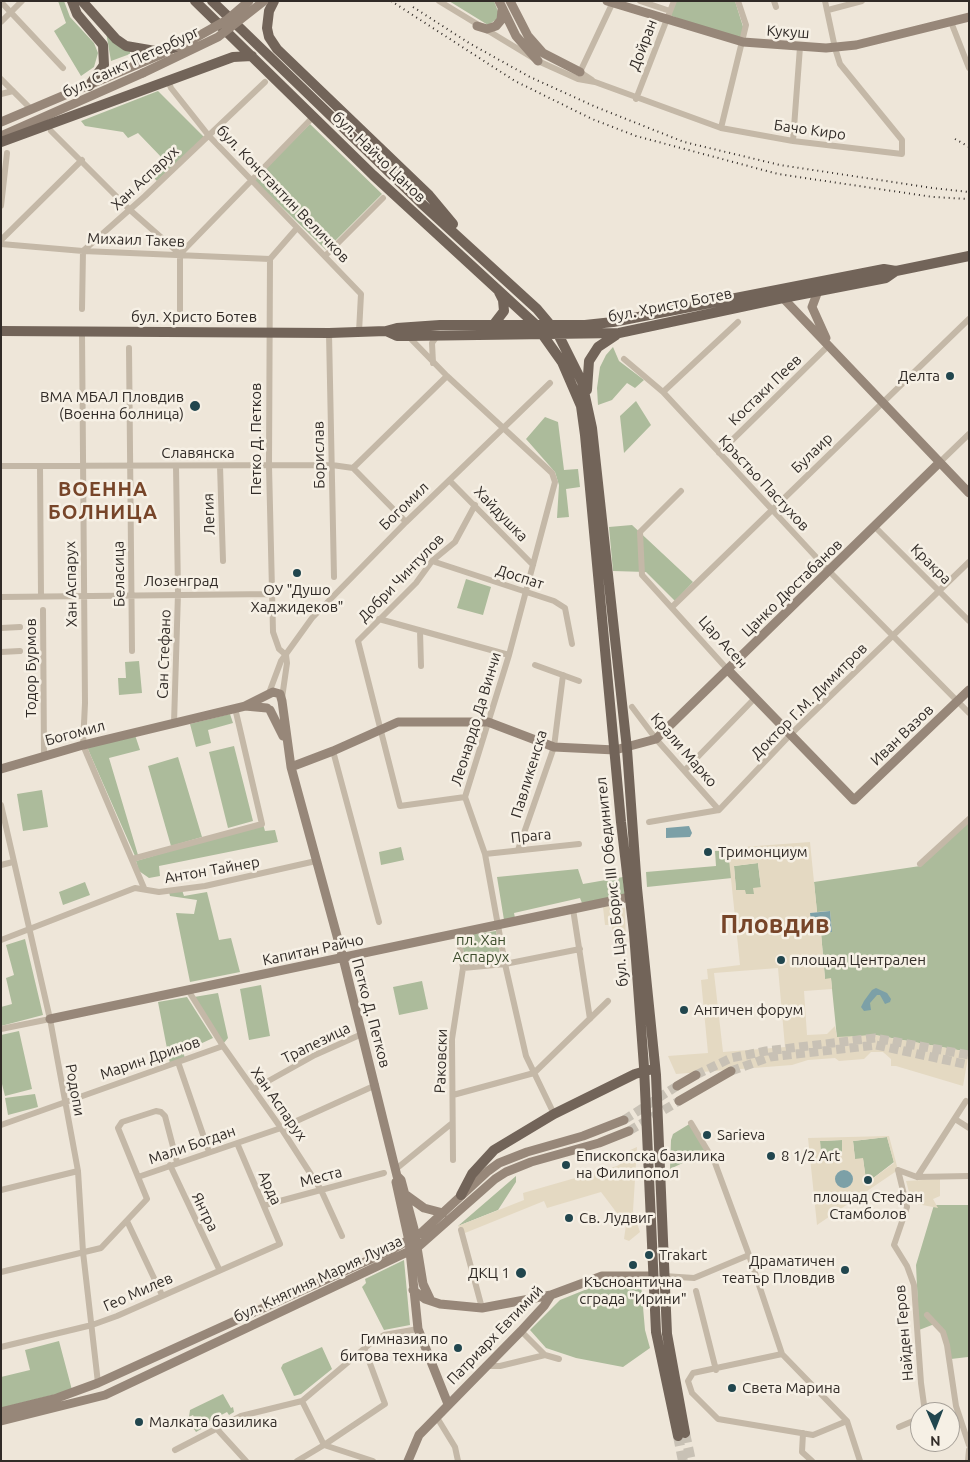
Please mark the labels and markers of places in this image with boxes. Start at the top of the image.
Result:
place label: Делта [898,367,940,385]
marker: Делта [944,370,956,382]
place label: ВМА МБАЛ Пловдив (Военна болница) [40,388,184,423]
marker: ВМА МБАЛ Пловдив (Военна болница) [188,399,202,413]
marker: ОУ "Душо Хаджидеков" [291,567,303,579]
place label: ОУ "Душо Хаджидеков" [250,581,344,616]
place label: Тримонциум [718,843,808,861]
marker: Тримонциум [702,846,714,858]
place label: площад Централен [791,951,926,969]
marker: площад Централен [775,954,787,966]
place label: Античен форум [694,1001,803,1019]
marker: Античен форум [678,1004,690,1016]
place label: Sarieva [717,1126,765,1144]
marker: Sarieva [701,1129,713,1141]
place label: Епископска базилика на Филипопол [576,1147,725,1182]
place label: 8 1/2 Art [781,1147,840,1165]
marker: 8 1/2 Art [765,1150,777,1162]
marker: Епископска базилика на Филипопол [560,1159,572,1171]
marker: площад Стефан Стамболов [862,1174,874,1186]
place label: площад Стефан Стамболов [813,1188,923,1223]
place label: Св. Лудвиг [579,1209,653,1227]
marker: Св. Лудвиг [563,1212,575,1224]
place label: Trakart [659,1246,707,1264]
marker: Trakart [643,1249,655,1261]
place label: Драматичен театър Пловдив [722,1252,835,1287]
marker: Късноантична сграда "Ирини" [627,1259,639,1271]
place label: ДКЦ 1 [468,1264,510,1282]
marker: Драматичен театър Пловдив [839,1264,851,1276]
marker: ДКЦ 1 [514,1266,528,1280]
place label: Късноантична сграда "Ирини" [579,1273,687,1308]
place label: Гимназия по битова техника [340,1330,448,1365]
marker: Гимназия по битова техника [452,1342,464,1354]
place label: Света Марина [742,1379,840,1397]
marker: Света Марина [726,1382,738,1394]
place label: Малката базилика [149,1413,277,1431]
marker: Малката базилика [133,1416,145,1428]

